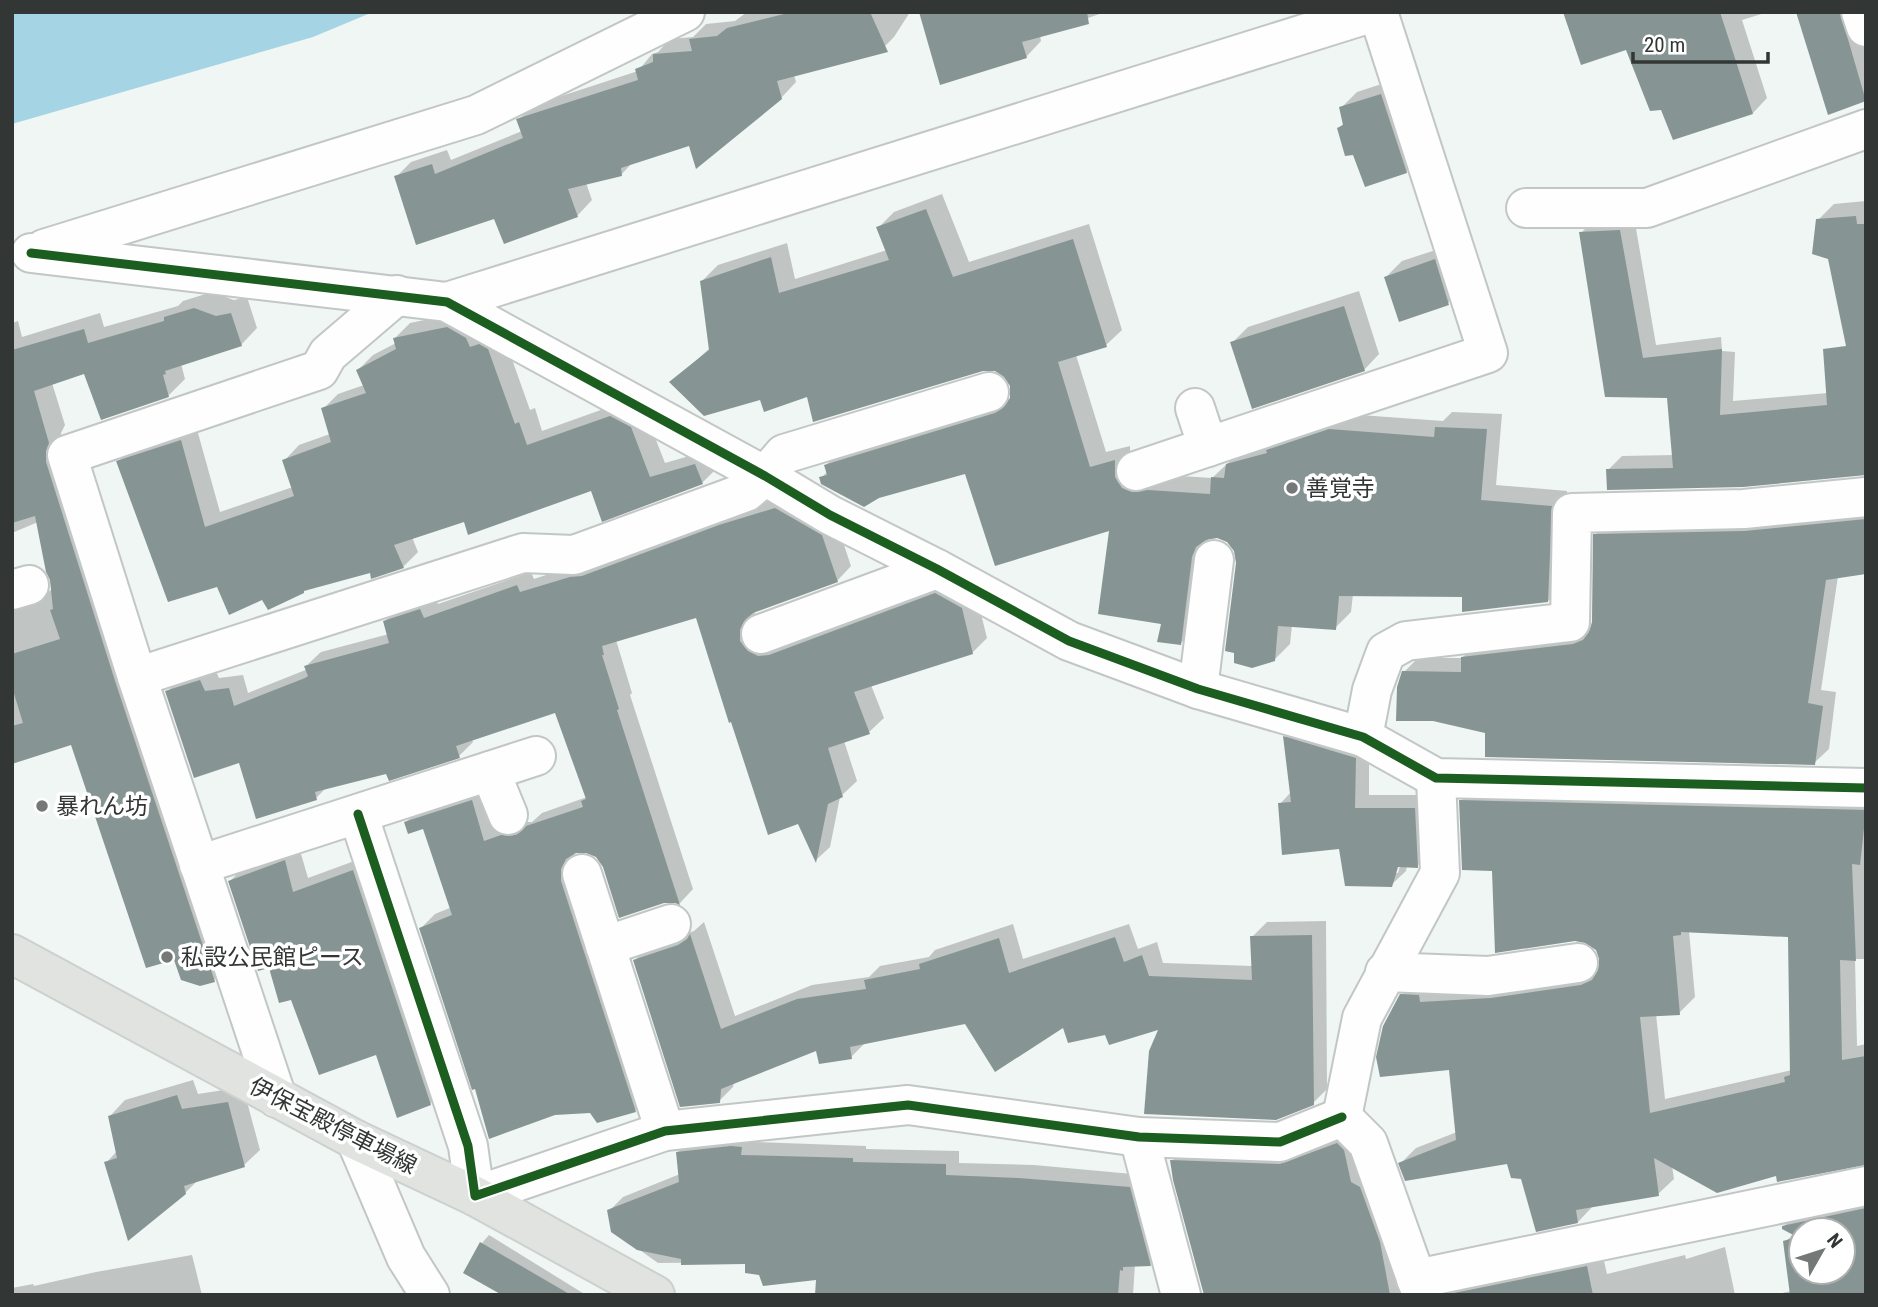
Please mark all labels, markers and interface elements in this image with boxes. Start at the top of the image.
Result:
scale bar [1633,21,1768,65]
text: 20 m [1644,33,1685,57]
place label: 善覚寺 [1306,475,1375,502]
marker: 善覚寺 [1284,480,1300,496]
place label: 暴れん坊 [56,793,148,820]
marker: 暴れん坊 [34,798,50,814]
place label: 私設公民館ピース [181,944,364,971]
marker: 私設公民館ピース [159,949,175,965]
street label: 伊保宝殿停車場線 [245,1072,421,1180]
north arrow [1787,1216,1857,1286]
text: N [1822,1229,1847,1252]

